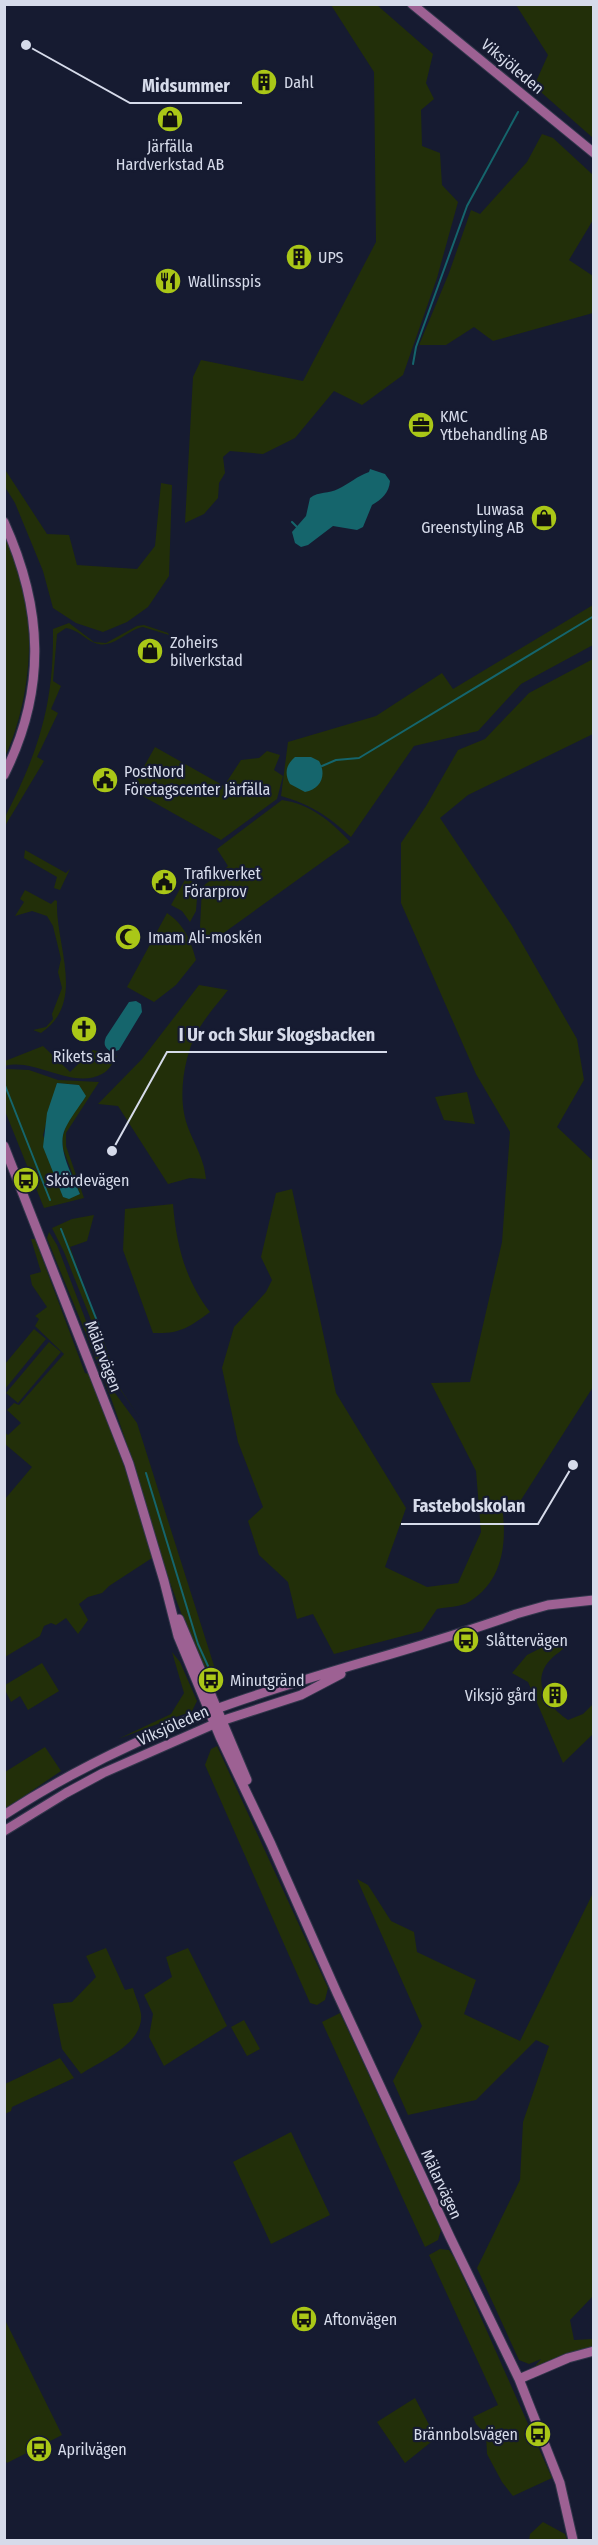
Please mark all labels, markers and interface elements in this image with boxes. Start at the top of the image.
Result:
street label: Viksjöleden [478,35,548,98]
callout: Midsummer [130,67,242,103]
building icon: Dahl [249,67,279,97]
place label: Dahl [284,73,314,92]
text: Midsummer [142,75,230,97]
shop icon: Järfälla Hardverkstad AB [155,104,185,134]
place label: Järfälla Hardverkstad AB [116,137,224,174]
building icon: UPS [284,242,314,272]
place label: UPS [318,248,343,267]
restaurant icon: Wallinsspis [153,266,183,296]
place label: Wallinsspis [188,272,261,291]
place label: KMC Ytbehandling AB [440,407,548,444]
office icon: KMC Ytbehandling AB [406,410,436,440]
place label: Luwasa Greenstyling AB [421,500,524,537]
shop icon: Luwasa Greenstyling AB [529,503,559,533]
place label: Zoheirs bilverkstad [170,633,243,670]
shop icon: Zoheirs bilverkstad [135,636,165,666]
place label: PostNord Företagscenter Järfälla [124,762,270,799]
public building icon: PostNord Företagscenter Järfälla [90,765,120,795]
place label: Trafikverket Förarprov [184,864,261,901]
public building icon: Trafikverket Förarprov [149,867,179,897]
mosque icon: Imam Ali-moskén [113,922,143,952]
place label: Imam Ali-moskén [148,928,262,947]
church icon: Rikets sal [69,1014,99,1044]
callout: I Ur och Skur Skogsbacken [167,1016,387,1052]
text: I Ur och Skur Skogsbacken [179,1024,375,1046]
place label: Rikets sal [53,1047,115,1066]
bus stop icon: Skördevägen [11,1165,41,1195]
place label: Skördevägen [46,1171,129,1190]
street label: Mälarvägen [81,1318,126,1395]
callout: Fastebolskolan [401,1488,538,1524]
text: Fastebolskolan [413,1495,525,1517]
bus stop icon: Slåttervägen [451,1625,481,1655]
place label: Slåttervägen [486,1631,568,1650]
bus stop icon: Minutgränd [196,1665,226,1695]
place label: Minutgränd [230,1671,305,1690]
building icon: Viksjö gård [540,1680,570,1710]
place label: Viksjö gård [465,1686,536,1705]
street label: Viksjöleden [135,1701,212,1750]
street label: Mälarvägen [417,2146,466,2222]
bus stop icon: Aftonvägen [289,2304,319,2334]
place label: Aftonvägen [324,2310,397,2329]
bus stop icon: Brännbolsvägen [523,2419,553,2449]
place label: Brännbolsvägen [414,2425,518,2444]
bus stop icon: Aprilvägen [24,2434,54,2464]
place label: Aprilvägen [58,2440,127,2459]

